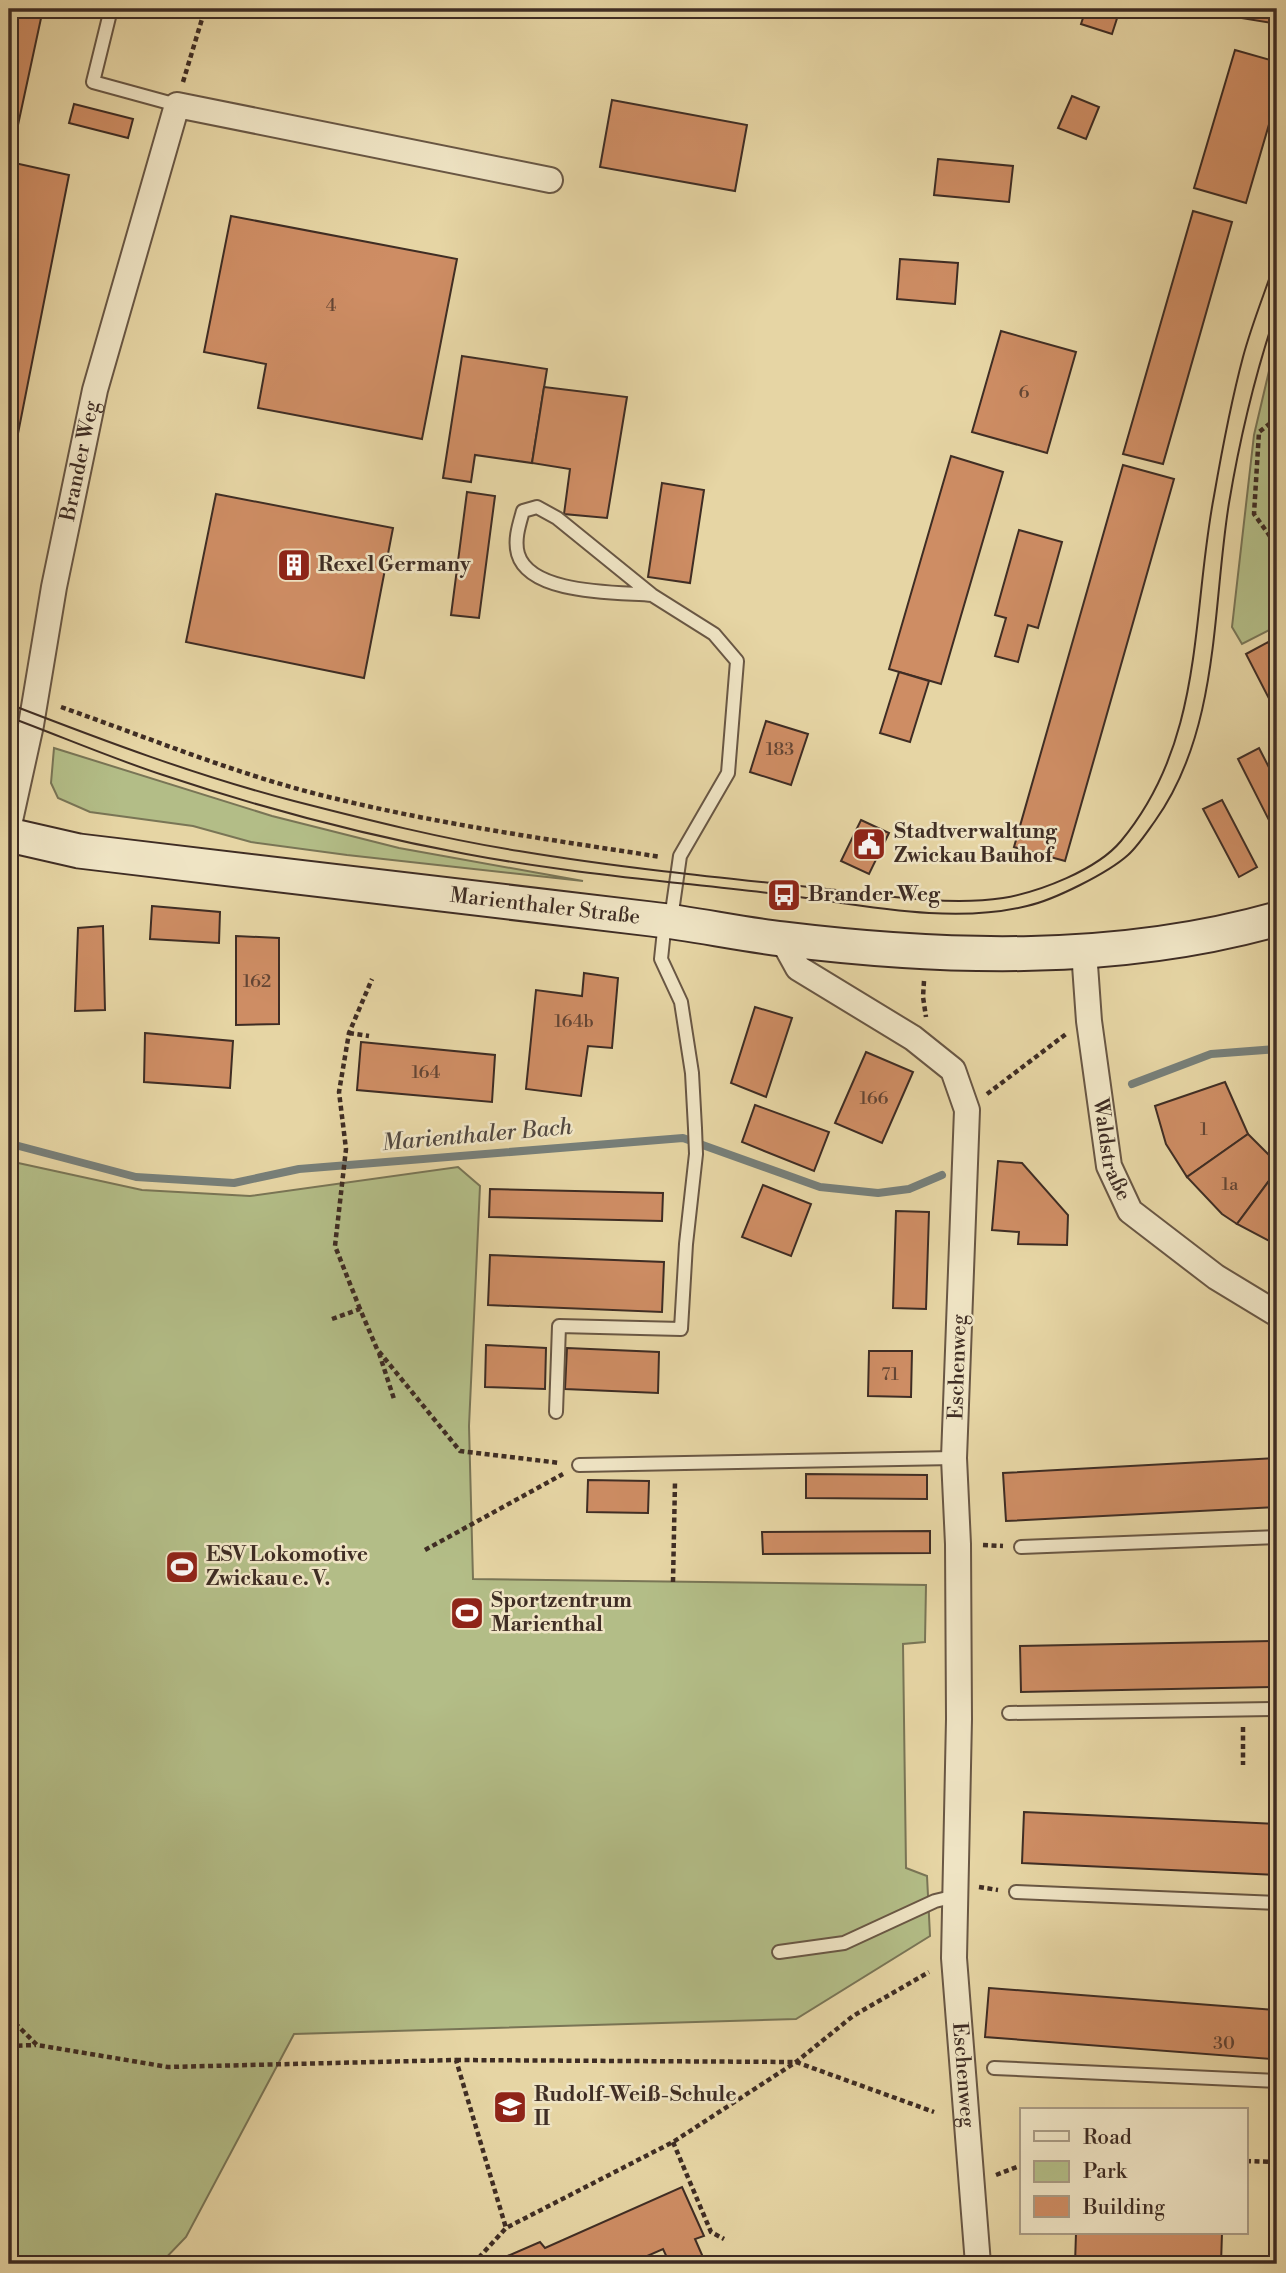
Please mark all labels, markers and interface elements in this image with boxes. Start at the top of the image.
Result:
house number: 4 [326,294,337,317]
house number: 6 [1019,381,1030,404]
street label: Brander Weg [55,398,105,524]
building icon: Rexel Germany [275,546,313,584]
place label: Rexel Germany [318,552,471,578]
house number: 183 [766,738,794,761]
place label: Stadtverwaltung Zwickau Bauhof [894,819,1058,869]
public building icon: Stadtverwaltung Zwickau Bauhof [850,825,888,863]
bus stop icon: Brander Weg [765,876,803,914]
place label: Brander Weg [808,882,941,908]
street label: Marienthaler Straße [448,883,641,931]
house number: 162 [243,970,271,993]
house number: 164b [554,1010,594,1033]
house number: 164 [411,1061,441,1084]
house number: 166 [860,1087,889,1110]
street label: Waldstraße [1087,1096,1136,1205]
water label: Marienthaler Bach [381,1113,574,1157]
house number: 1 [1200,1118,1208,1141]
house number: 1a [1222,1173,1239,1196]
street label: Eschenweg [943,1314,973,1420]
house number: 71 [881,1363,899,1386]
place label: ESV Lokomotive Zwickau e. V. [206,1542,368,1592]
sports icon: ESV Lokomotive Zwickau e. V. [163,1548,201,1586]
place label: Sportzentrum Marienthal [491,1588,632,1638]
sports icon: Sportzentrum Marienthal [448,1594,486,1632]
street label: Eschenweg [946,2021,980,2129]
house number: 30 [1213,2032,1235,2055]
place label: Rudolf-Weiß-Schule II [534,2082,737,2132]
school or university icon: Rudolf-Weiß-Schule II [491,2088,529,2126]
legend [1020,2108,1248,2234]
text: Road [1083,2125,1132,2151]
text: Park [1083,2159,1128,2185]
text: Building [1082,2195,1165,2221]

